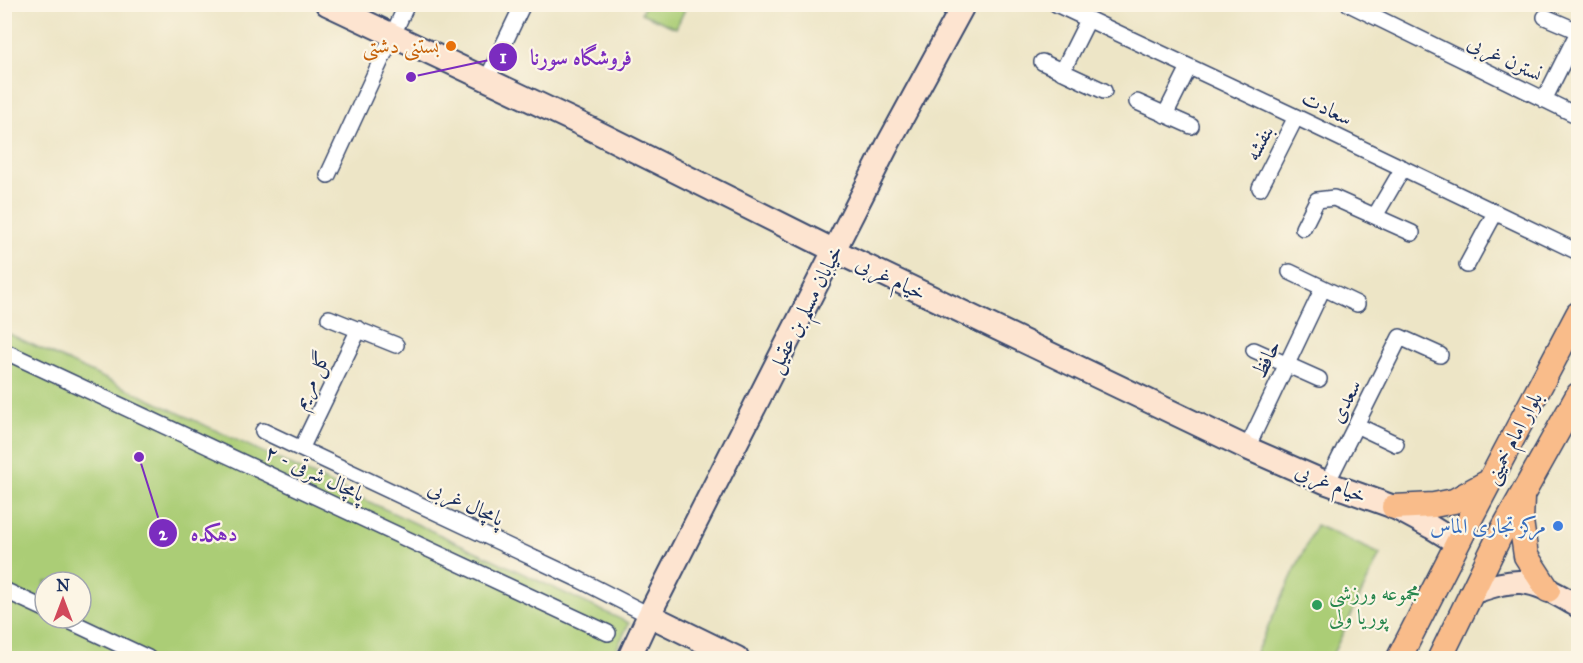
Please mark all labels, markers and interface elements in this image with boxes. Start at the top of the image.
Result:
street label: نسترن غربی [1462,29,1547,89]
place label: بستنی دشتی [362,33,439,61]
callout: فروشگاه سورنا [488,37,644,77]
marker: بستنی دشتی [444,39,458,53]
text: فروشگاه سورنا [530,43,632,72]
text: 1 [499,46,507,68]
street label: سعادت [1297,85,1357,131]
street label: بنفشه [1239,121,1279,165]
street label: خیابان مسلم بن عقیل [761,240,856,381]
street label: خیام غربی [849,250,930,311]
street label: حافظ [1246,336,1286,382]
street label: گل مریم [286,347,341,415]
street label: سعدی [1323,375,1367,427]
street label: بلوار امام خمینی [1478,387,1553,491]
street label: پامچال شرقی - ۲ [260,439,370,510]
street label: خیام غربی [1290,457,1371,514]
street label: پامچال غربی [423,474,509,534]
callout: دهکده [148,513,249,553]
place label: مرکز تجاری الماس [1430,513,1546,541]
marker: مرکز تجاری الماس [1551,519,1565,533]
text: دهکده [190,520,238,547]
text: 2 [159,523,169,545]
north arrow [33,570,93,630]
text: N [56,576,70,595]
place label: مجموعه ورزشی پوریا ولی [1329,580,1420,632]
marker: مجموعه ورزشی پوریا ولی [1310,598,1324,612]

